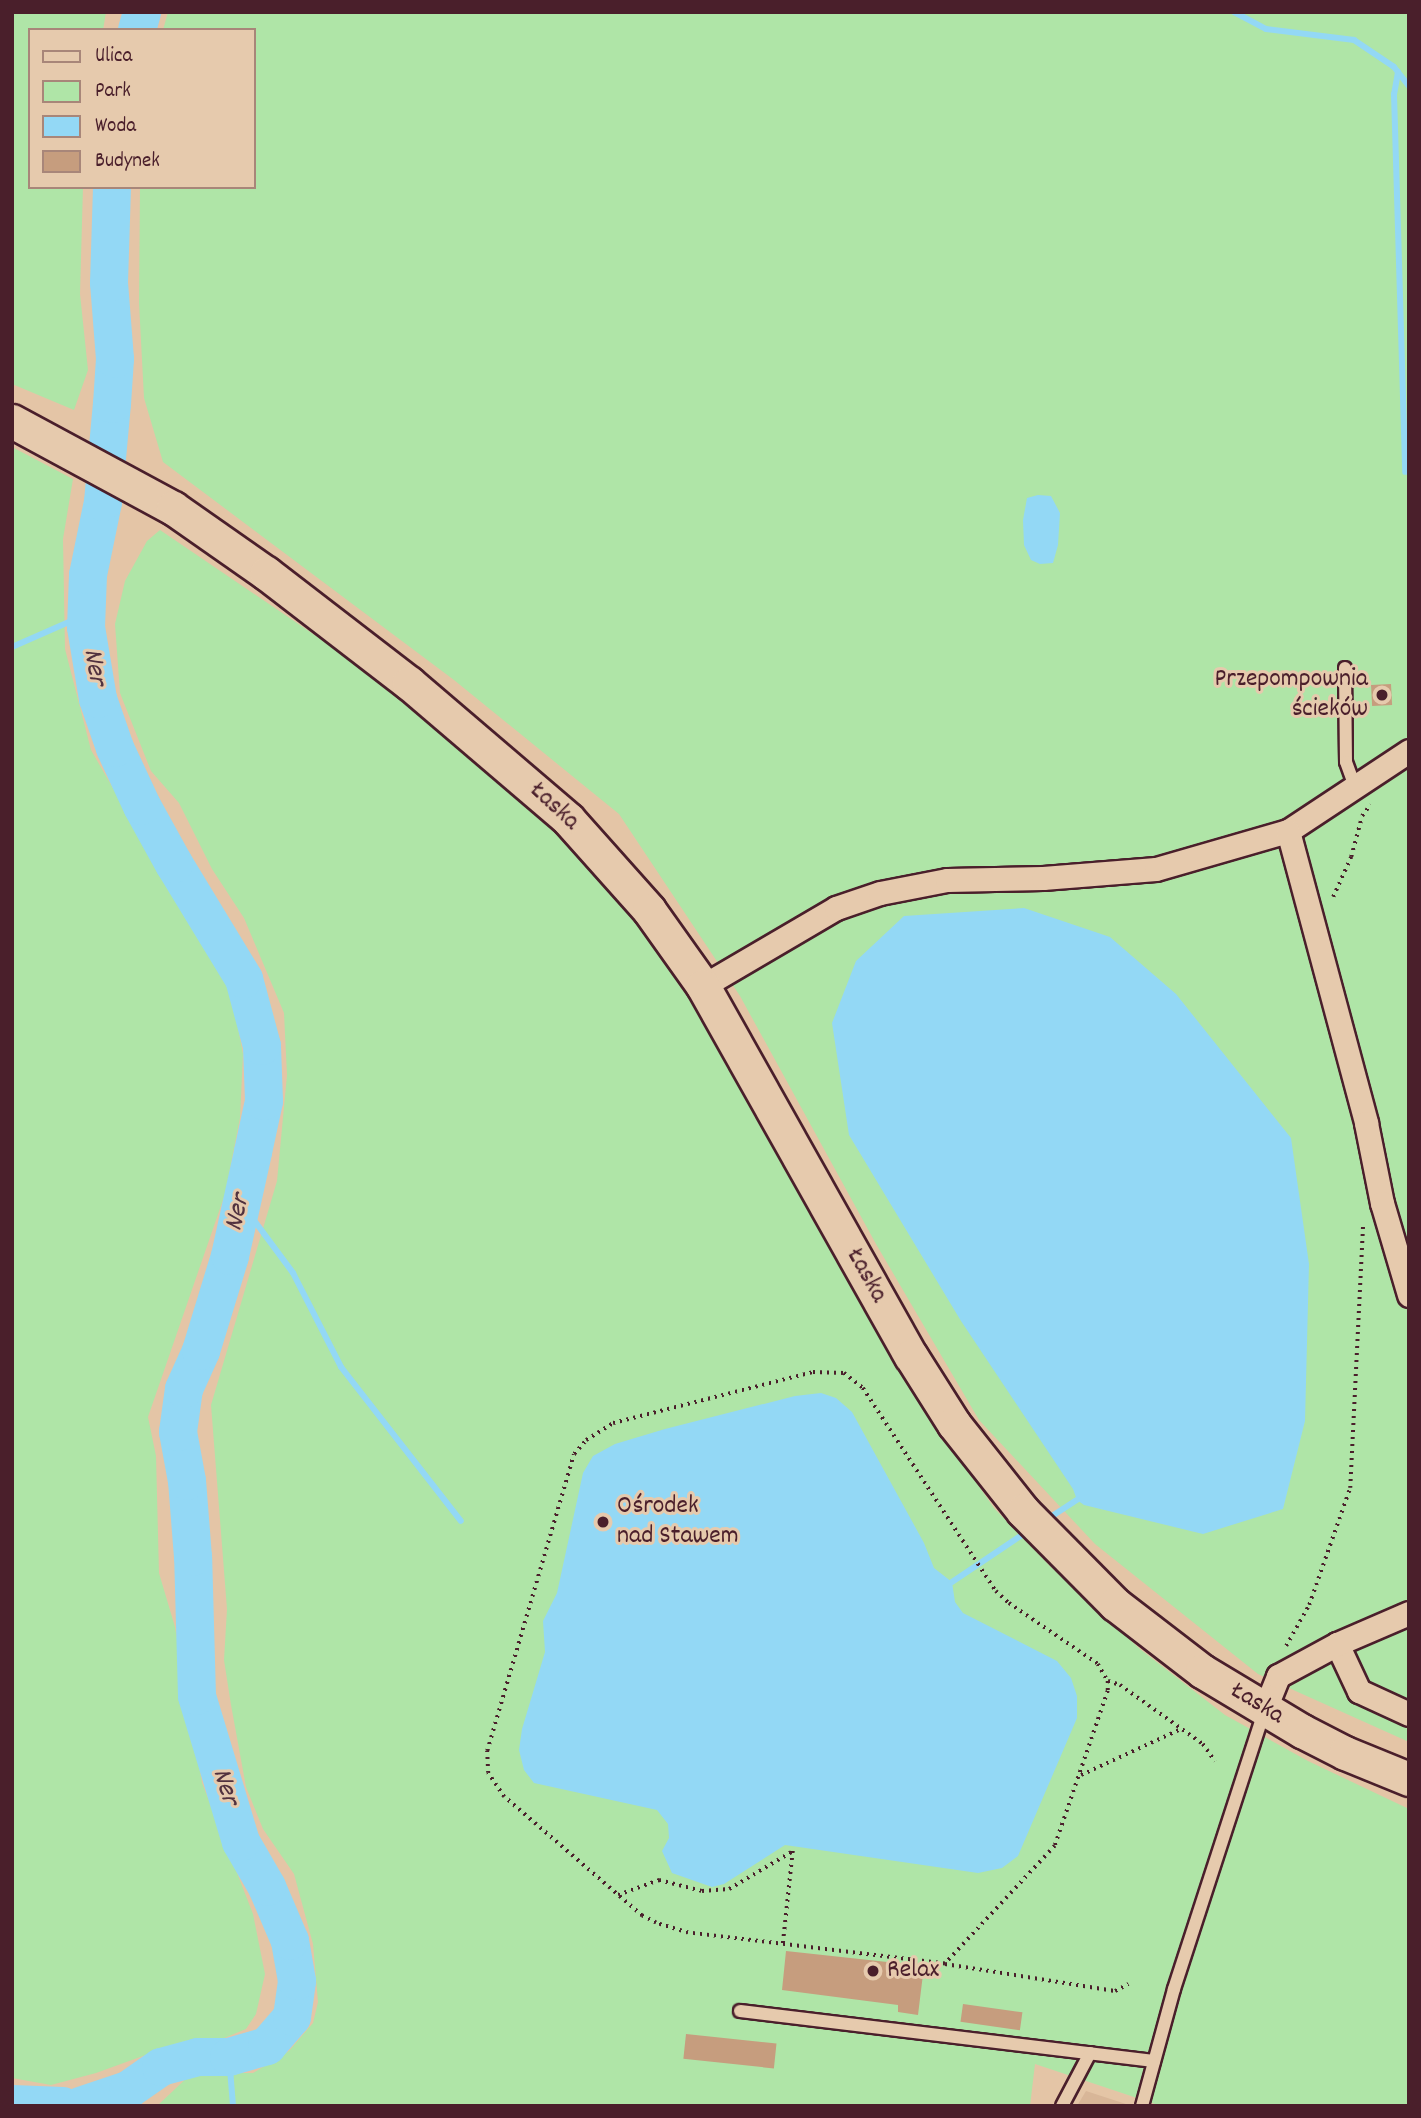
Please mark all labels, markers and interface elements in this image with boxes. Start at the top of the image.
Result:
legend [28,28,256,189]
text: Ulica [95,42,132,72]
text: Park [95,77,131,107]
text: Woda [95,112,136,142]
text: Budynek [95,147,160,177]
water label: Ner [74,646,112,688]
place label: Przepompownia ścieków [1215,664,1368,726]
marker: Przepompownia ścieków [1374,687,1390,703]
street label: Łaska [523,776,585,838]
water label: Ner [219,1191,259,1235]
street label: Łaska [839,1244,893,1308]
place label: Ośrodek nad Stawem [617,1491,739,1552]
marker: Ośrodek nad Stawem [595,1514,611,1530]
street label: Łaska [1225,1676,1289,1732]
water label: Ner [203,1765,245,1809]
place label: Relax [887,1955,939,1987]
marker: Relax [865,1963,881,1979]

